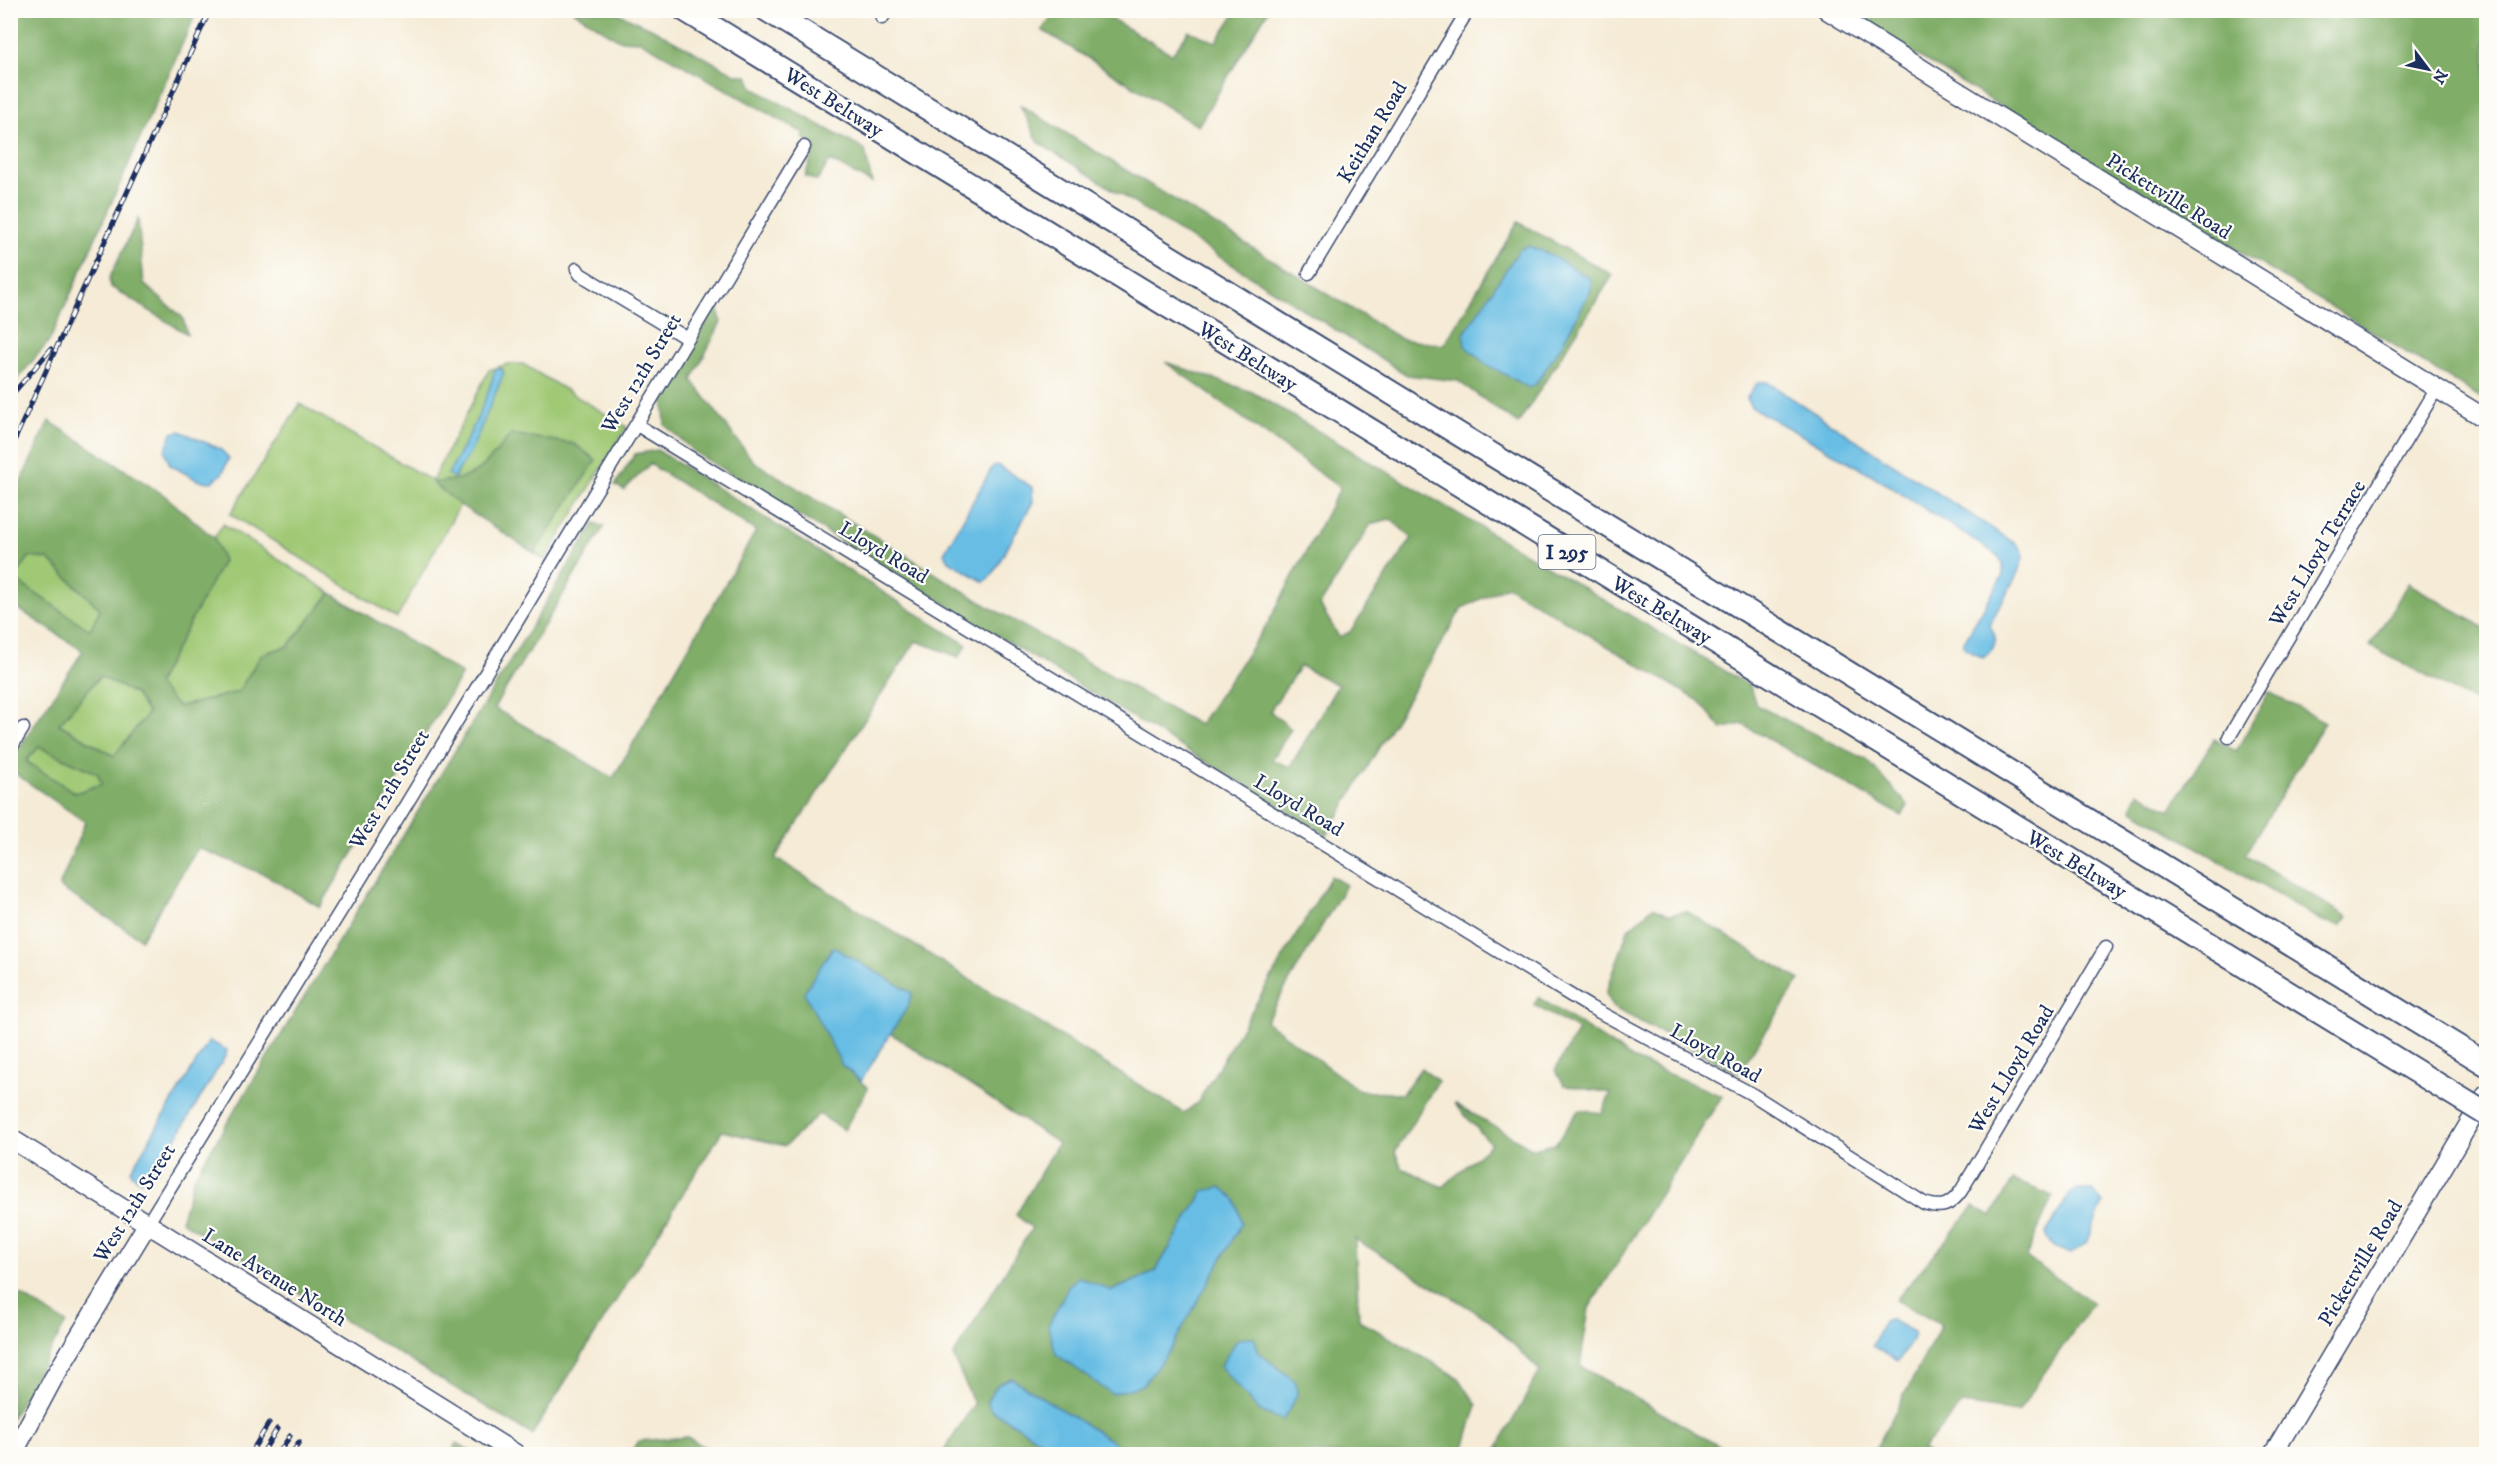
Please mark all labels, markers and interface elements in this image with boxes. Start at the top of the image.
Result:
north arrow [2398,39,2458,99]
street label: West Beltway [778,62,889,144]
text: N [2428,66,2452,87]
street label: Keithan Road [1332,76,1414,188]
street label: Pickettville Road [2101,148,2236,246]
street label: West 12th Street [595,309,688,439]
street label: West Beltway [1192,316,1303,398]
street label: West Lloyd Terrace [2263,475,2372,632]
street label: Lloyd Road [834,516,934,590]
road number: I 295 [1538,535,1596,569]
street label: West Beltway [1606,570,1717,651]
street label: West 12th Street [343,725,436,855]
street label: Lloyd Road [1249,769,1349,843]
street label: West Beltway [2021,824,2132,905]
street label: West Lloyd Road [1963,1000,2061,1139]
street label: Lloyd Road [1665,1018,1766,1090]
street label: West 12th Street [87,1139,182,1269]
street label: Pickettville Road [2313,1195,2409,1331]
street label: Lane Avenue North [197,1223,352,1333]

